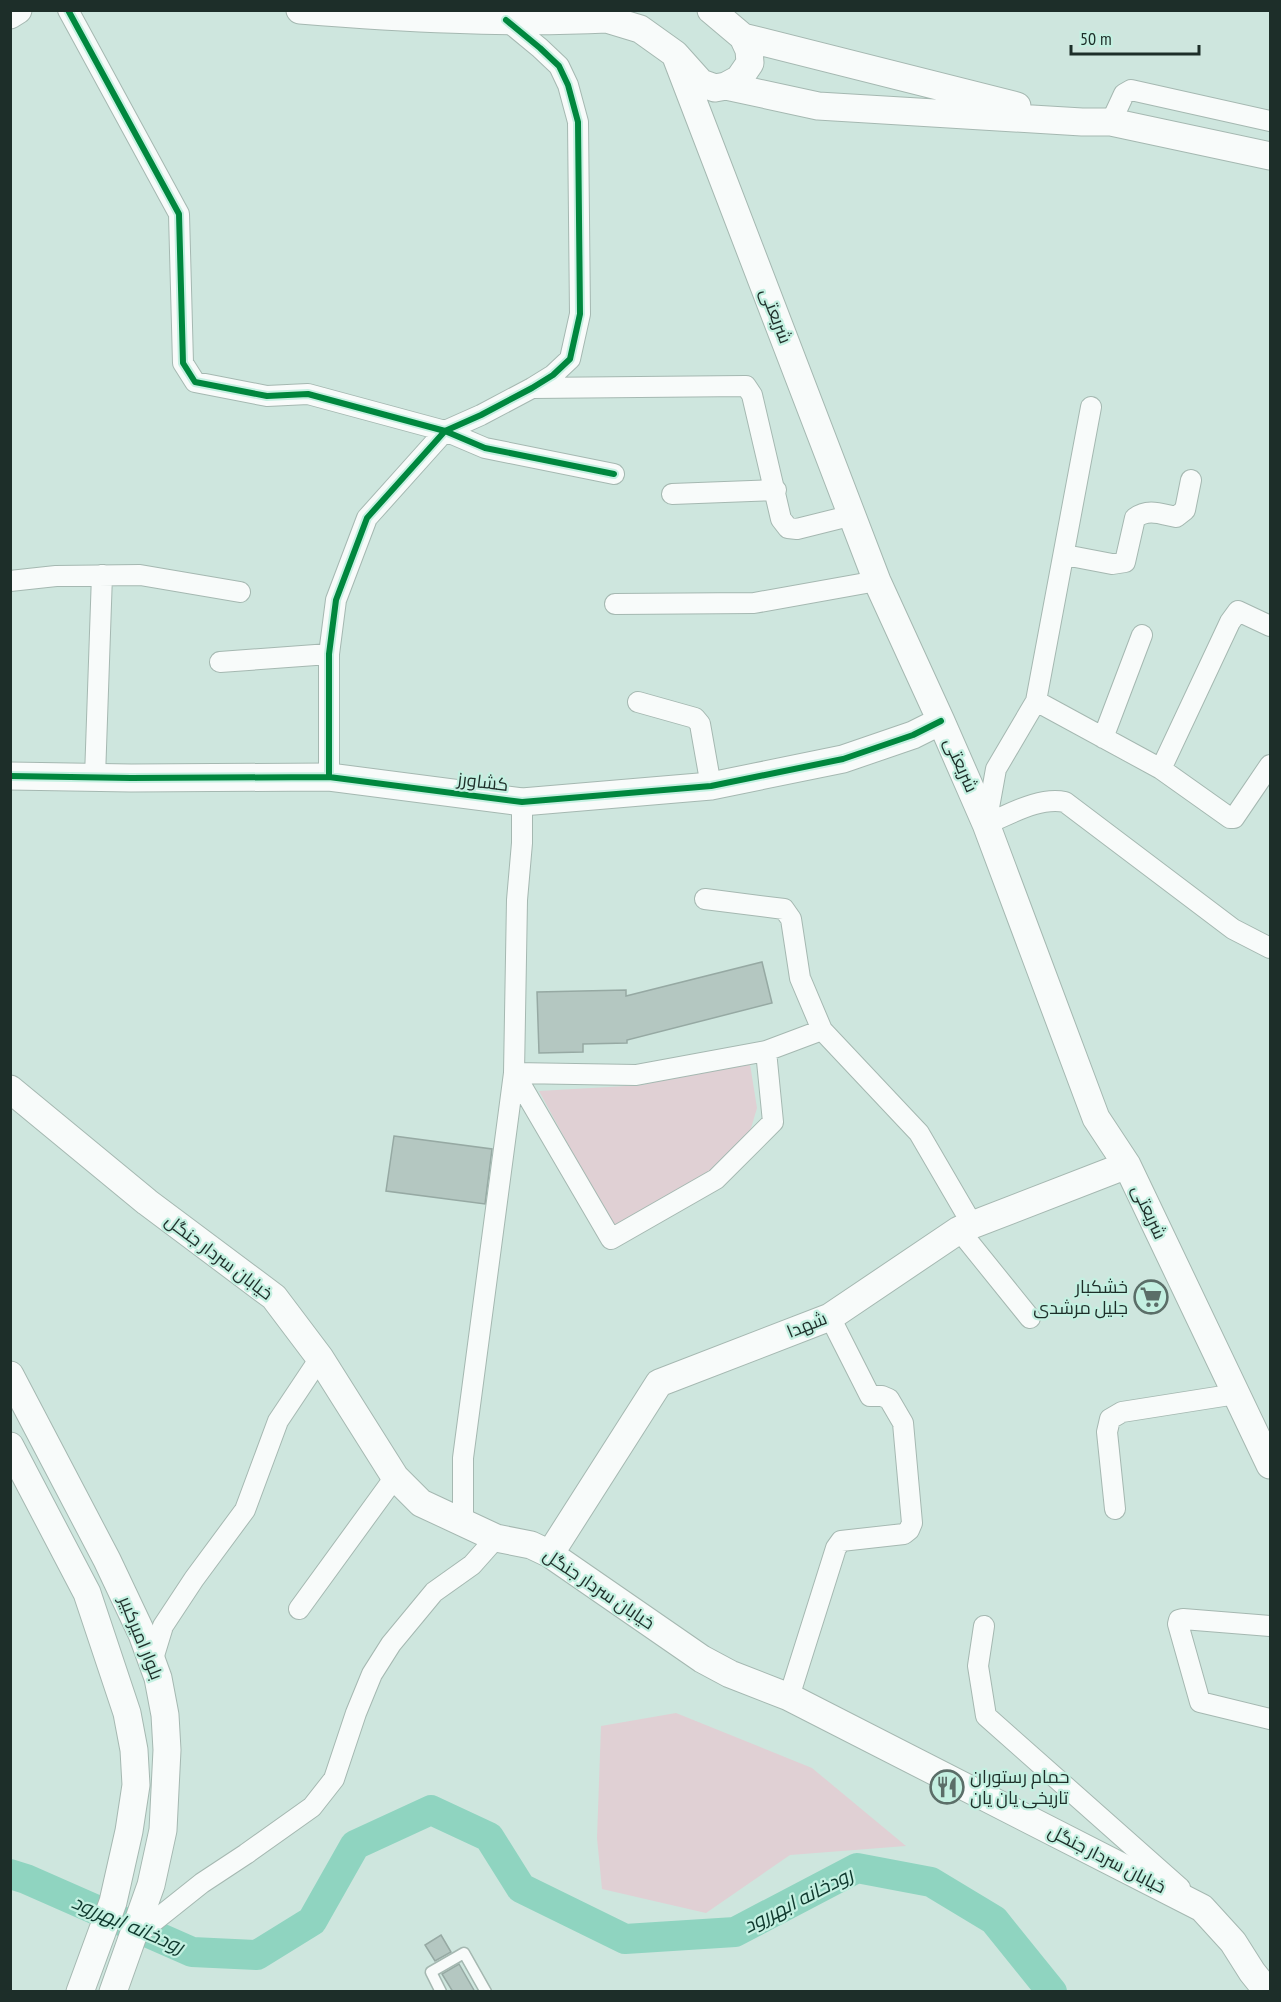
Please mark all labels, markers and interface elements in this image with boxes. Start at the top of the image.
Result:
scale bar [1071,18,1198,56]
text: 50 m [1080,27,1112,50]
street label: شریعتی [755,285,797,347]
street label: شریعتی [939,734,984,796]
street label: کشاورز [455,767,510,796]
street label: شریعتی [1127,1181,1172,1243]
street label: خیابان سردار جنگل [161,1209,278,1305]
place label: خشکبار جلیل مرشدی [1033,1275,1128,1319]
supermarket icon: خشکبار جلیل مرشدی [1133,1279,1169,1315]
street label: شهدا [783,1306,830,1343]
street label: خیابان سردار جنگل [539,1543,659,1634]
street label: بلوار امیرکبیر [114,1592,169,1683]
place label: حمام رستوران تاریخی یان یان [970,1765,1069,1809]
restaurant icon: حمام رستوران تاریخی یان یان [929,1769,965,1805]
street label: خیابان سردار جنگل [1044,1819,1170,1898]
water label: رودخانه ابهررود [739,1860,859,1939]
water label: رودخانه ابهررود [68,1889,190,1960]

